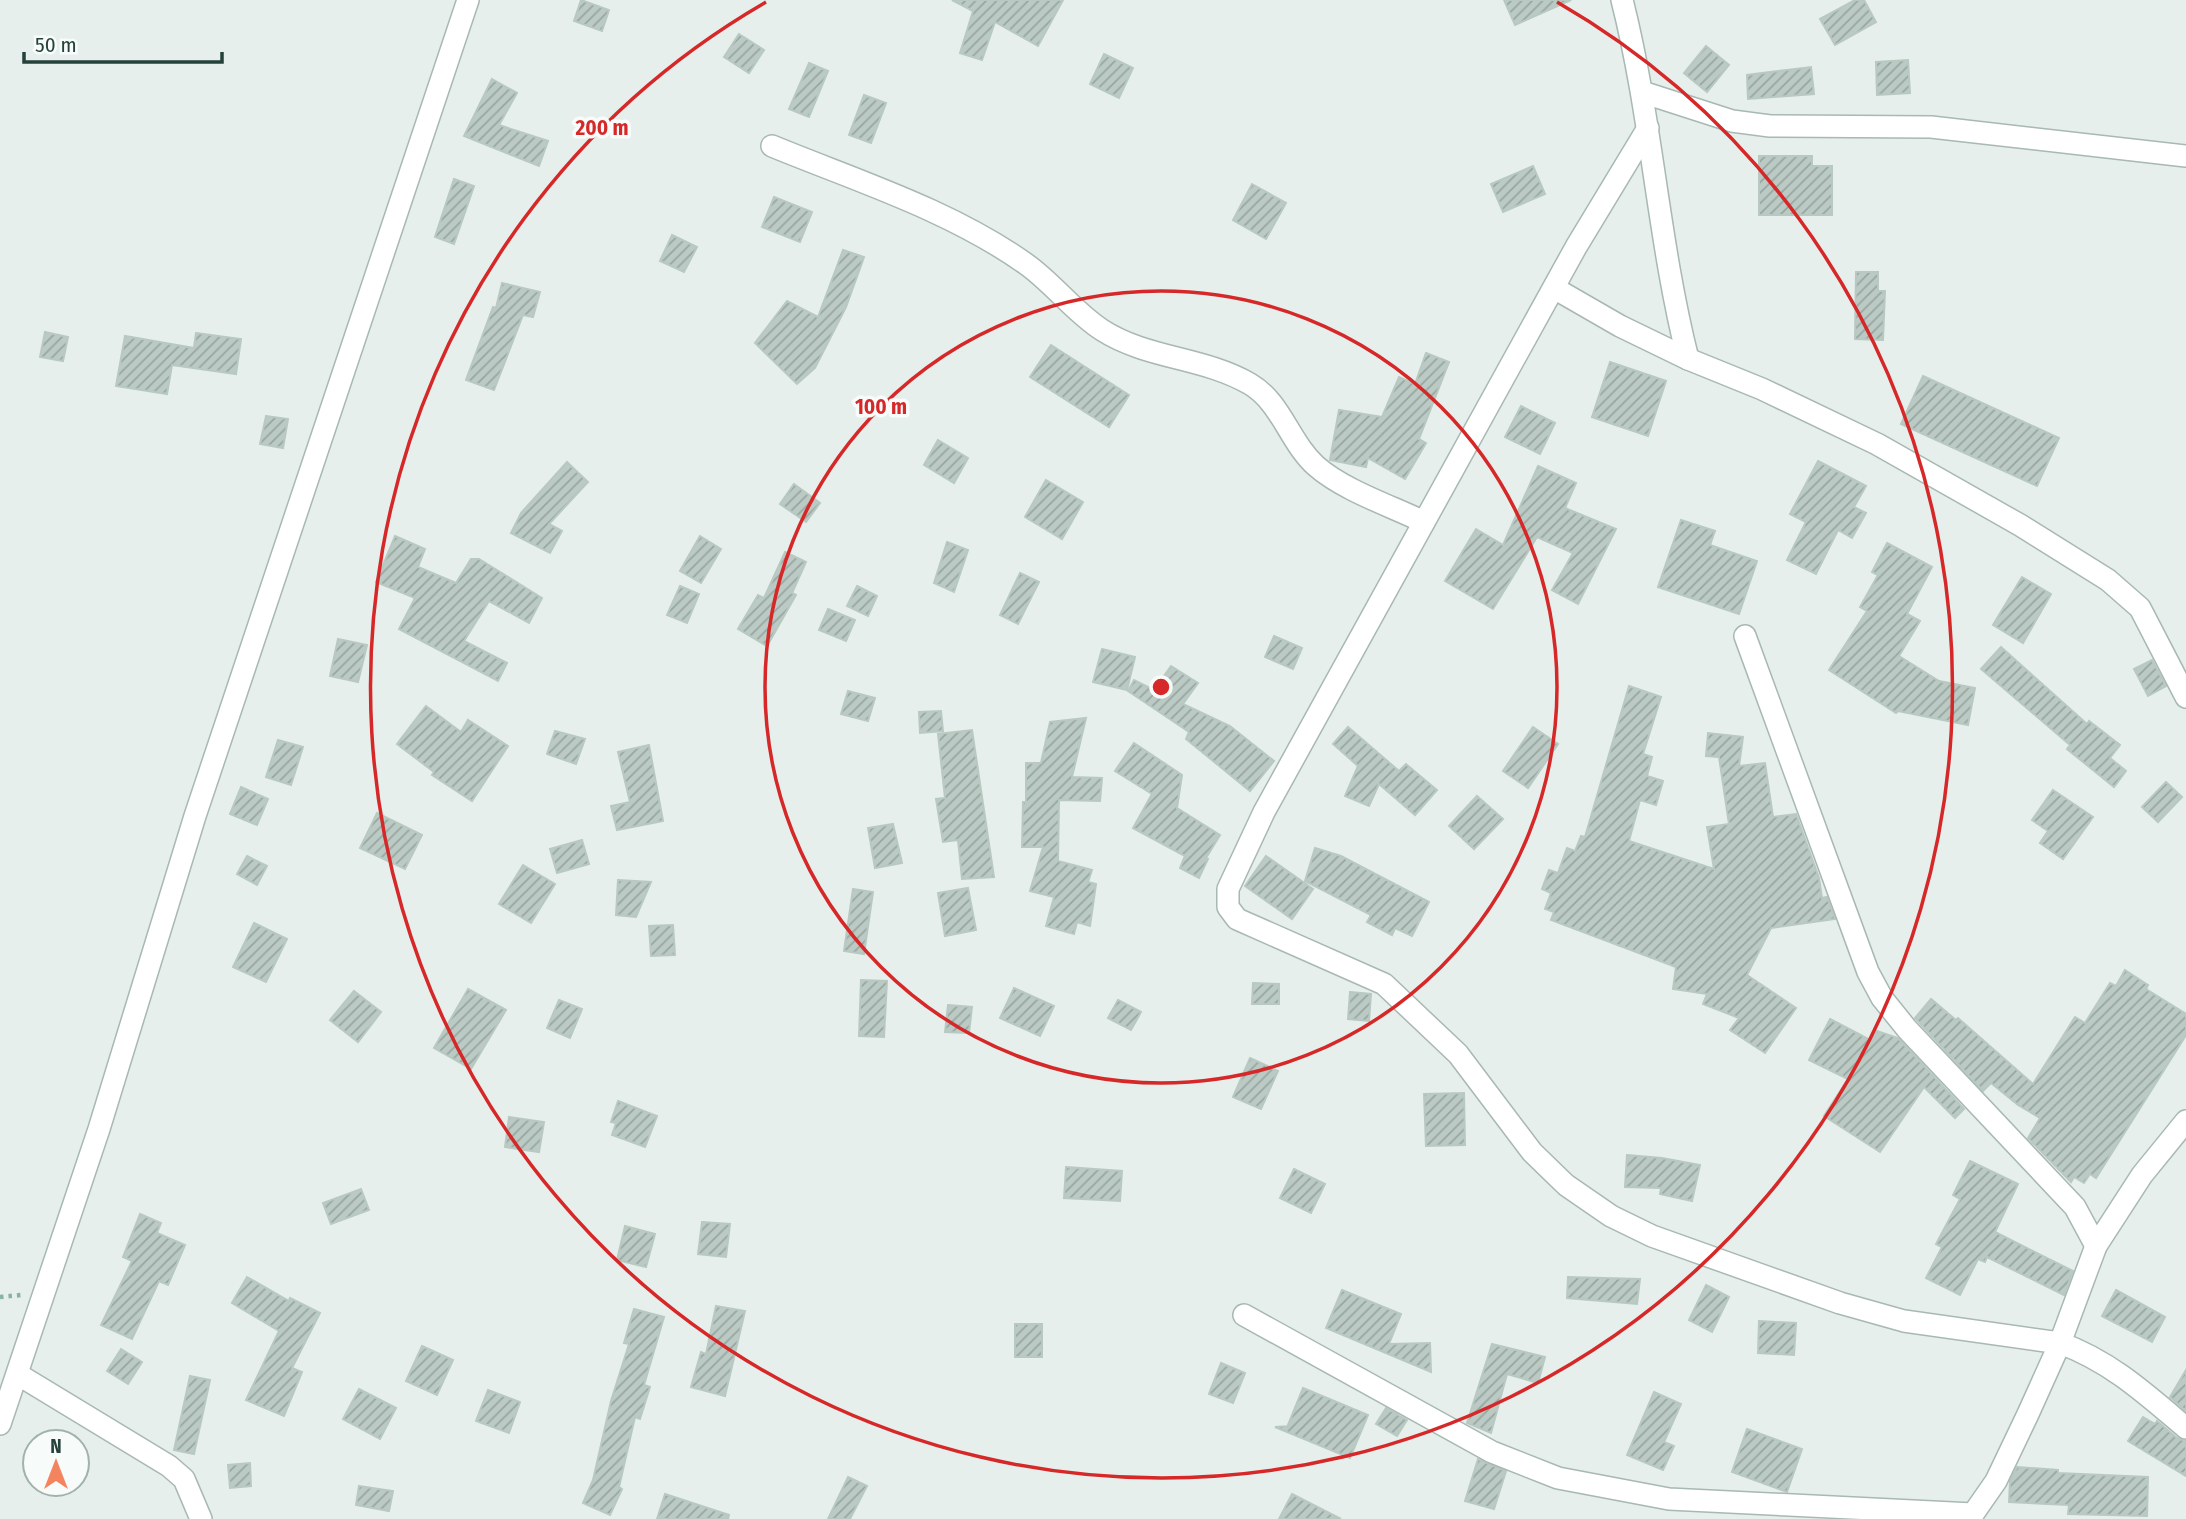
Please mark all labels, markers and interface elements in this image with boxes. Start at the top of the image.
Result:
scale bar [24,21,222,65]
text: 50 m [35,32,77,58]
text: 200 m [574,115,629,141]
text: 100 m [855,394,907,420]
centre of rings [1149,675,1173,699]
north arrow [21,1428,91,1498]
text: N [50,1435,62,1458]

